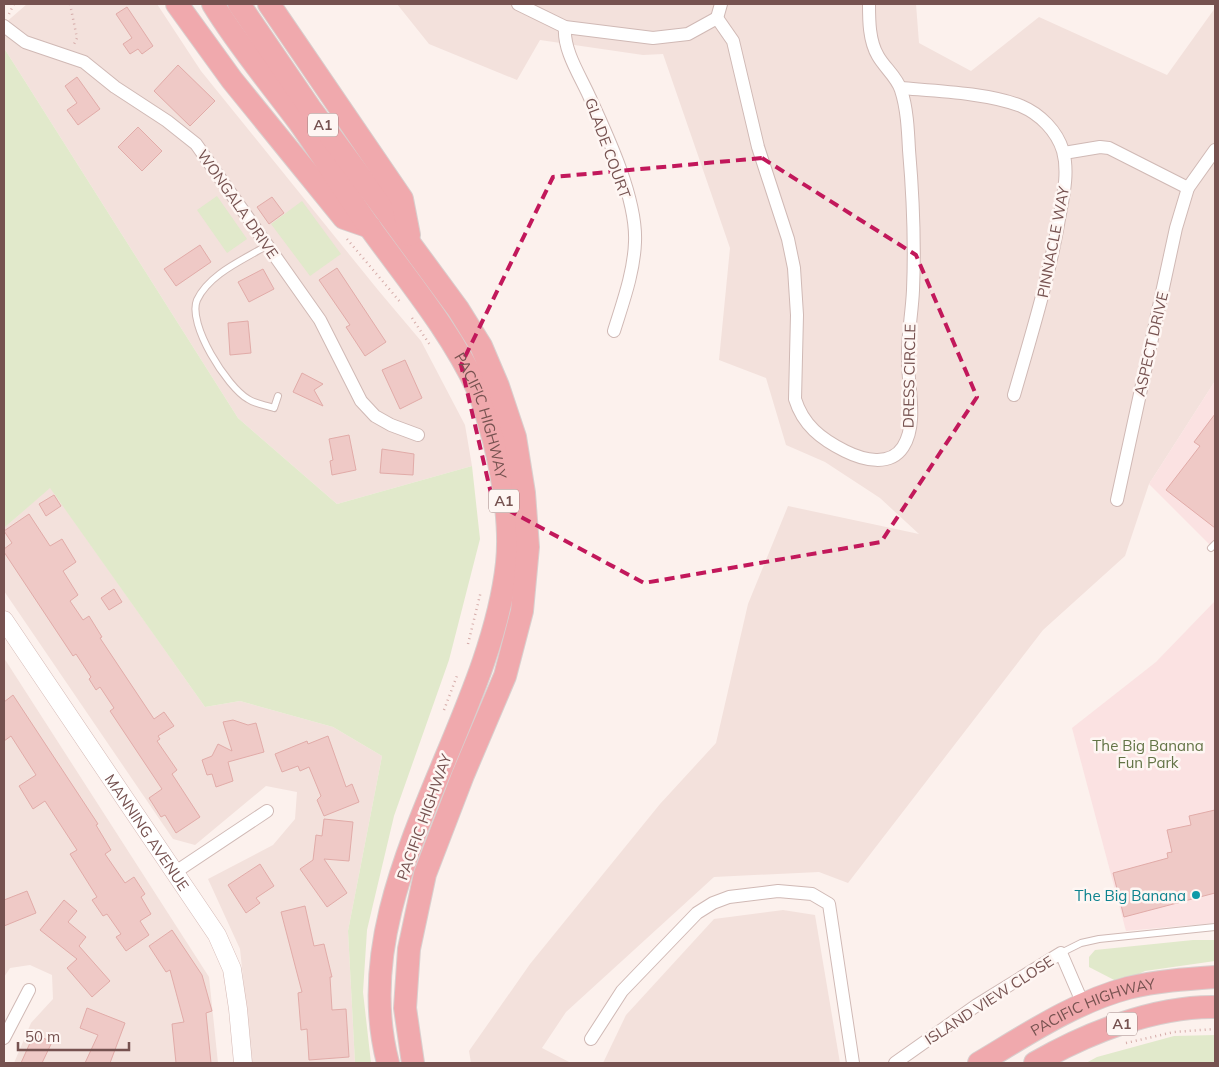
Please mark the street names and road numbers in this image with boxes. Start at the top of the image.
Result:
street label: GLADE COURT [581,95,635,201]
road number: A1 [308,114,338,136]
street label: WONGALA DRIVE [193,146,283,262]
street label: PINNACLE WAY [1033,184,1073,299]
street label: ASPECT DRIVE [1130,290,1172,398]
street label: DRESS CIRCLE [899,323,919,428]
street label: PACIFIC HIGHWAY [451,349,512,481]
road number: A1 [489,490,519,512]
street label: PACIFIC HIGHWAY [392,750,456,883]
street label: MANNING AVENUE [101,770,194,894]
street label: ISLAND VIEW CLOSE [921,951,1057,1049]
street label: PACIFIC HIGHWAY [1027,973,1157,1040]
road number: A1 [1107,1012,1137,1036]

